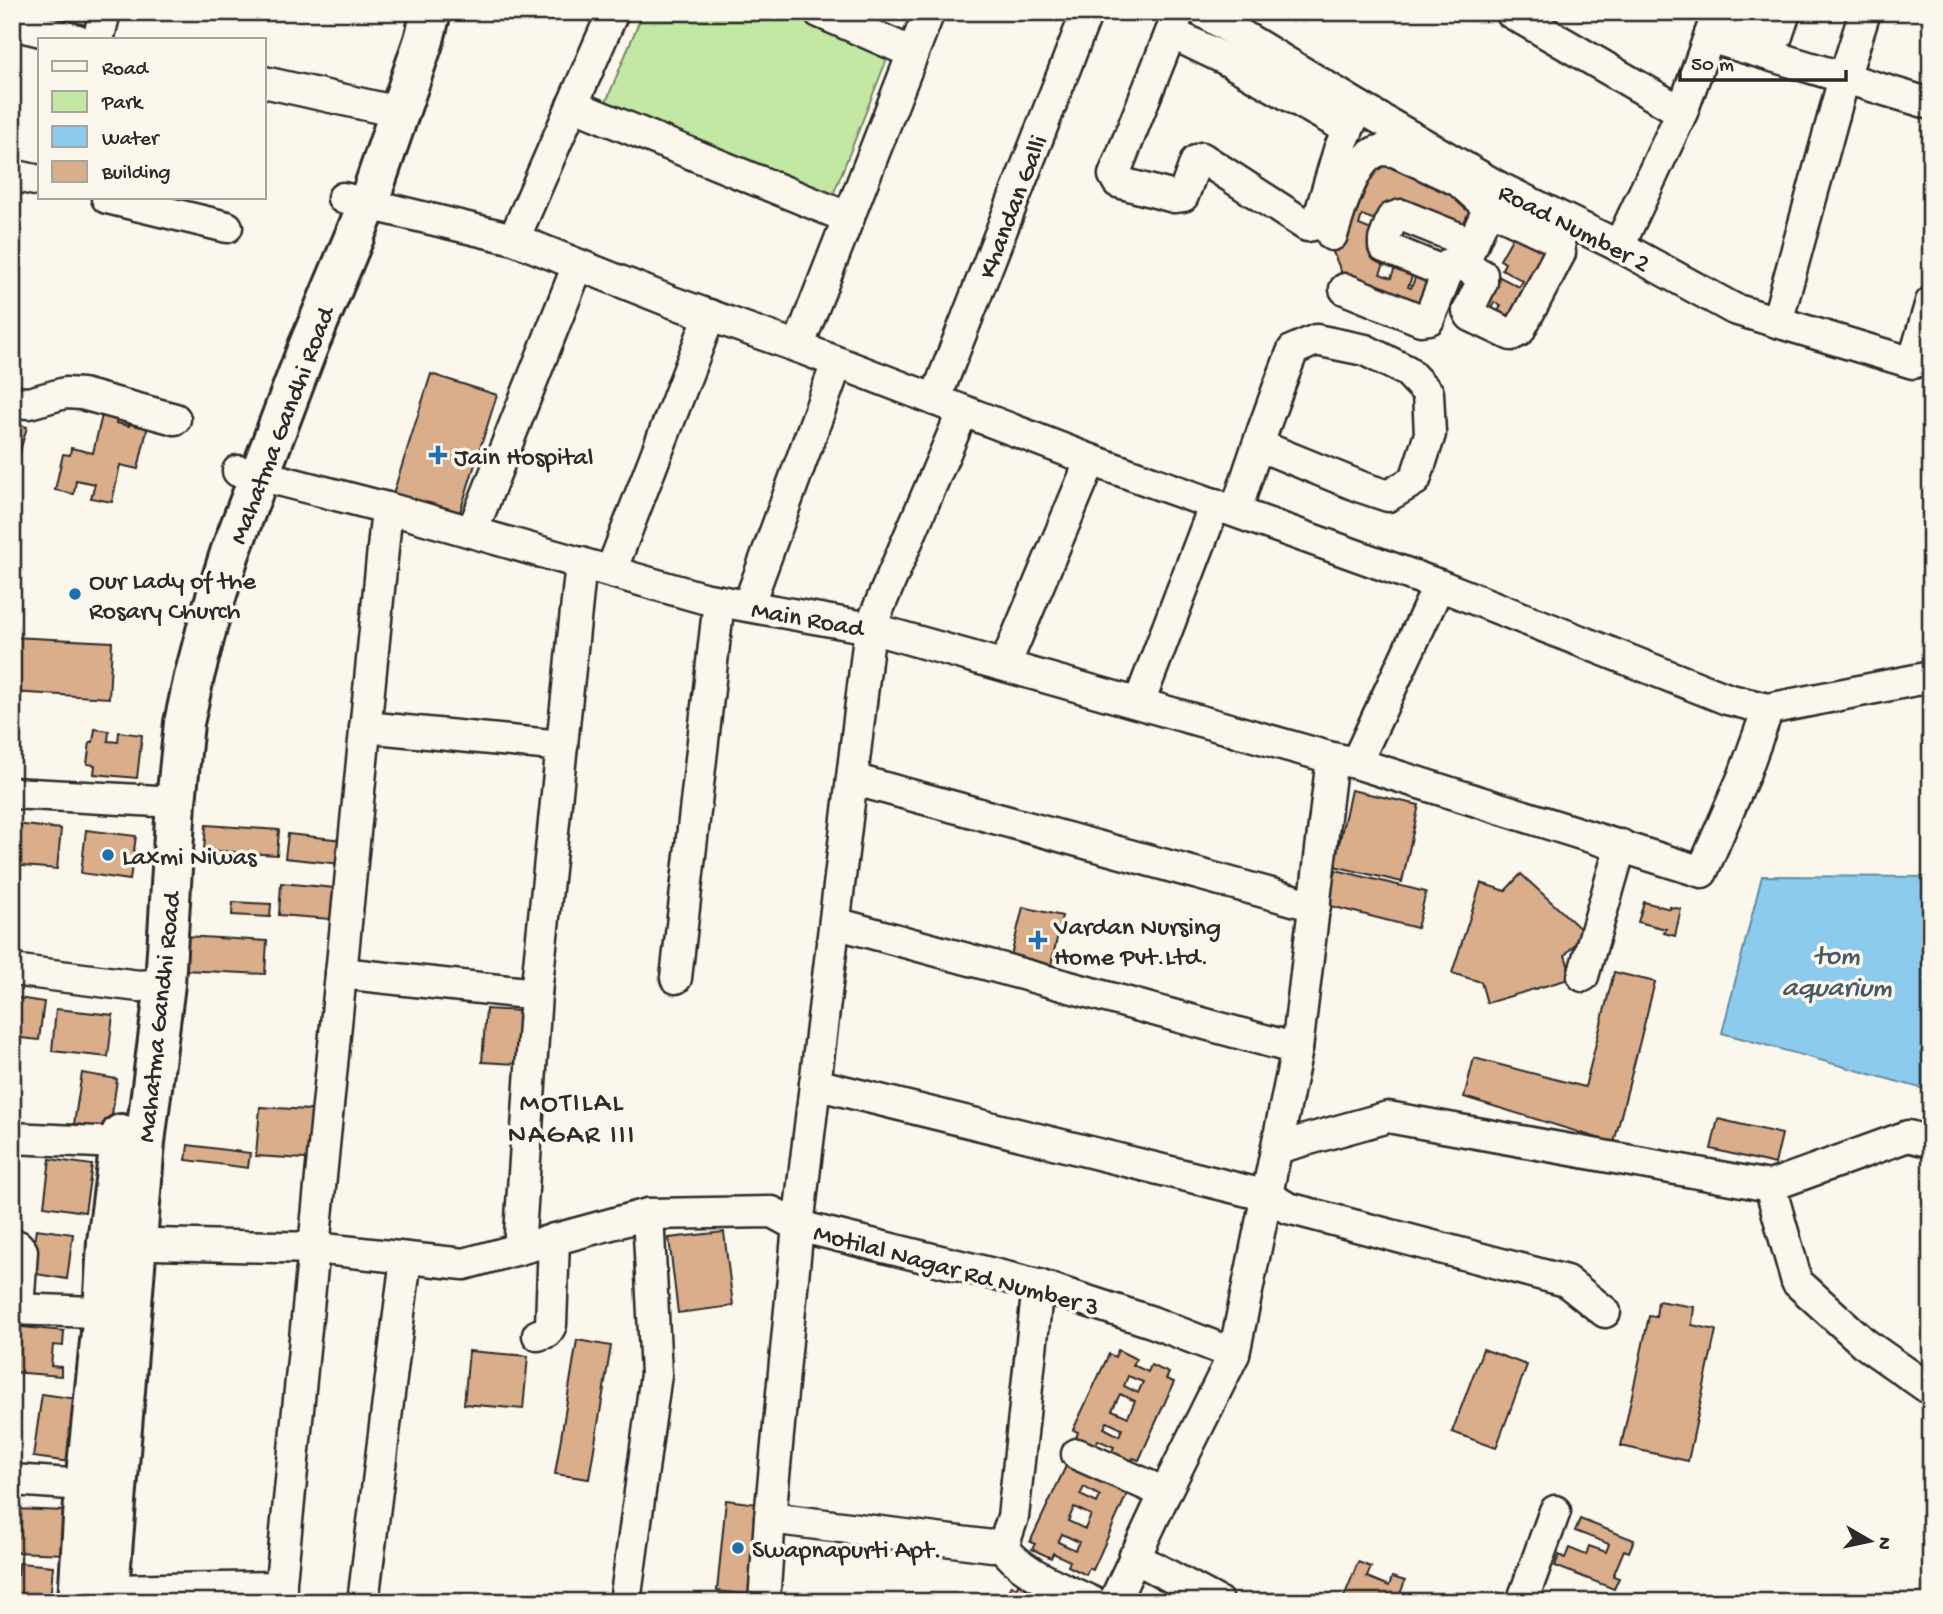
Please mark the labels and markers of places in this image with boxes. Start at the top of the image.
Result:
place label: Jain Hospital [454,444,593,475]
marker: Jain Hospital [428,445,448,465]
place label: Our Lady of the Rosary Church [89,568,257,629]
marker: Our Lady of the Rosary Church [67,586,83,602]
place label: Laxmi Niwas [122,844,258,875]
marker: Laxmi Niwas [100,847,116,863]
place label: Vardan Nursing Home Pvt.Ltd. [1053,914,1221,975]
marker: Vardan Nursing Home Pvt.Ltd. [1028,930,1048,950]
place label: Swapnapurti Apt. [752,1537,942,1568]
marker: Swapnapurti Apt. [730,1540,746,1556]

